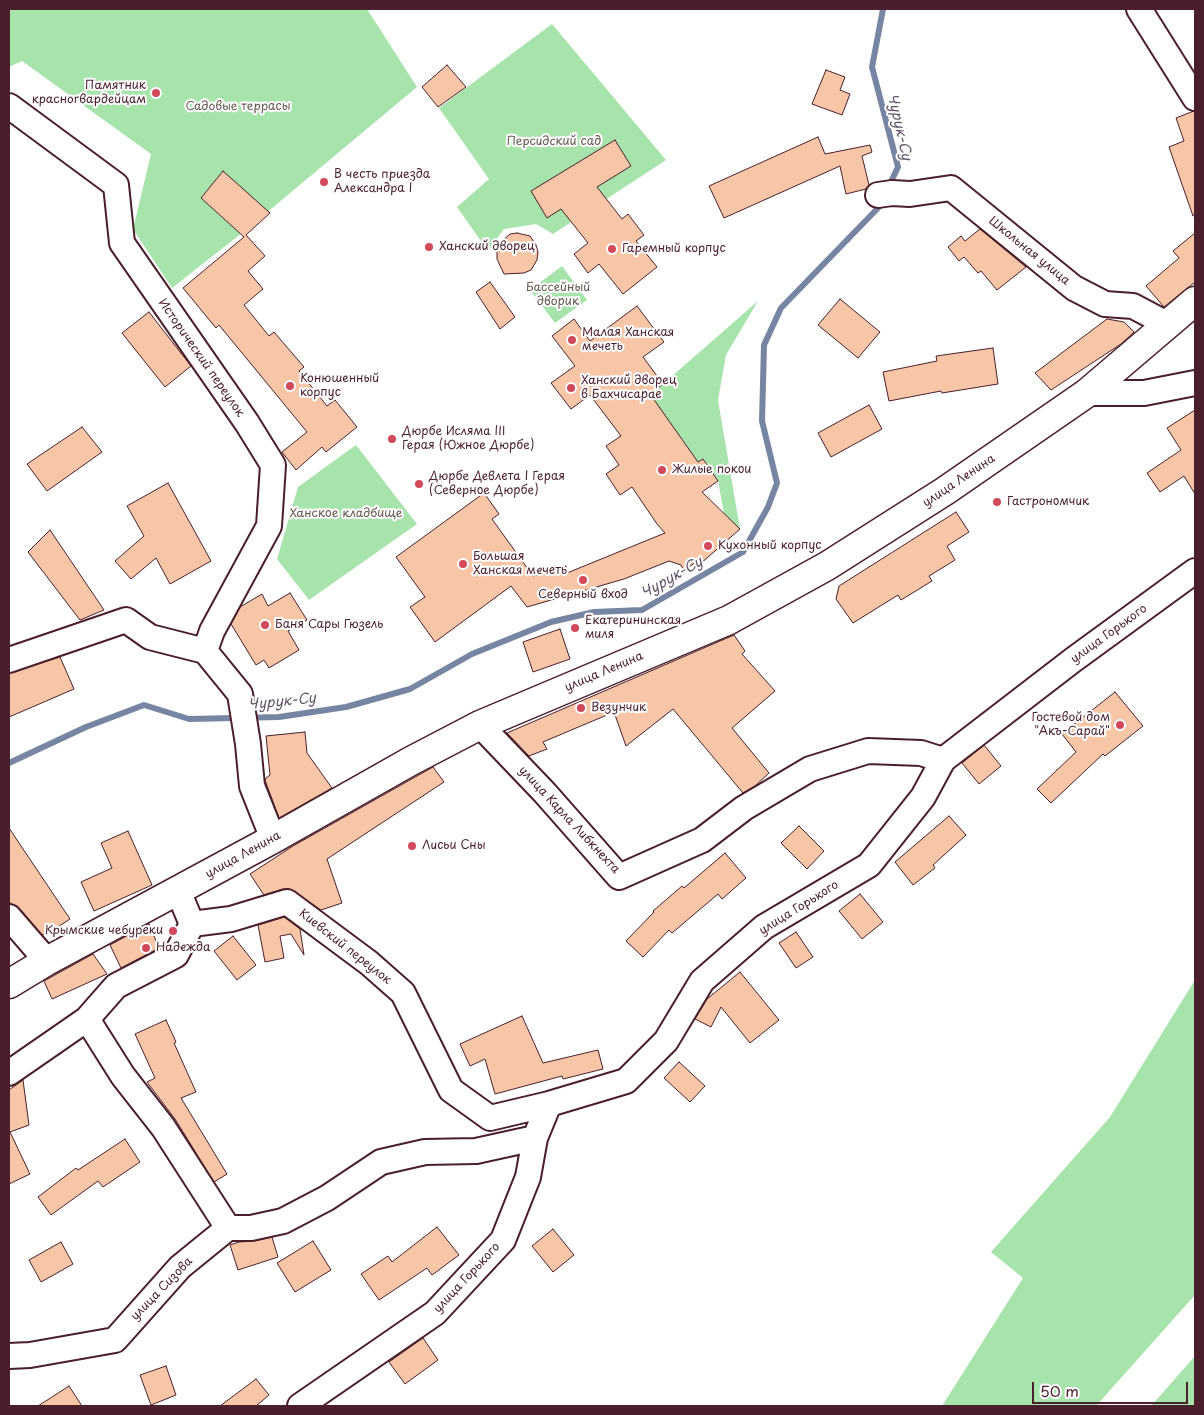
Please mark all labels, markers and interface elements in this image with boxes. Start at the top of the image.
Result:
place label: Памятник красногвардейцам [32,79,146,107]
marker: Памятник красногвардейцам [150,87,162,99]
water label: Чурук-Су [883,92,915,162]
park label: Садовые террасы [185,100,291,114]
park label: Персидский сад [507,135,601,149]
place label: В честь приезда Александра I [334,168,430,196]
marker: В честь приезда Александра I [318,176,330,188]
street label: Школьная улица [985,214,1073,288]
place label: Ханский дворец [439,240,535,254]
marker: Ханский дворец [423,241,435,253]
place label: Гаремный корпус [622,242,726,256]
marker: Гаремный корпус [606,243,618,255]
park label: Бассейный дворик [526,281,590,309]
street label: Исторический переулок [155,296,247,420]
place label: Малая Ханская мечеть [582,326,674,354]
marker: Малая Ханская мечеть [566,334,578,346]
place label: Конюшенный корпус [300,372,379,400]
place label: Ханский дворец в Бахчисарае [581,374,677,402]
marker: Конюшенный корпус [284,380,296,392]
marker: Ханский дворец в Бахчисарае [565,382,577,394]
place label: Дюрбе Исляма III Герая (Южное Дюрбе) [402,425,534,453]
marker: Дюрбе Исляма III Герая (Южное Дюрбе) [386,433,398,445]
street label: улица Ленина [920,452,998,510]
place label: Жилые покои [672,463,751,477]
marker: Жилые покои [656,464,668,476]
place label: Дюрбе Девлета I Герая (Северное Дюрбе) [429,470,565,498]
marker: Дюрбе Девлета I Герая (Северное Дюрбе) [413,478,425,490]
place label: Гастрономчик [1007,495,1089,509]
marker: Гастрономчик [991,496,1003,508]
park label: Ханское кладбище [289,507,403,521]
place label: Кухонный корпус [718,539,822,553]
marker: Кухонный корпус [702,540,714,552]
place label: Большая Ханская мечеть [473,550,567,578]
water label: Чурук-Су [638,554,706,602]
marker: Большая Ханская мечеть [457,558,469,570]
marker: Северный вход [577,574,589,586]
place label: Северный вход [538,588,628,602]
street label: улица Горького [1068,601,1150,667]
place label: Екатерининская миля [585,614,681,642]
place label: Баня Сары Гюзель [275,618,383,632]
marker: Баня Сары Гюзель [259,619,271,631]
marker: Екатерининская миля [569,622,581,634]
street label: улица Ленина [563,649,645,695]
water label: Чурук-Су [247,690,317,714]
place label: Везунчик [591,701,646,715]
marker: Везунчик [575,702,587,714]
place label: Гостевой дом "Акъ-Сарай" [1031,711,1110,739]
marker: Гостевой дом "Акъ-Сарай" [1114,719,1126,731]
street label: улица Карла Либкнехта [515,763,623,877]
street label: улица Ленина [203,828,283,882]
place label: Лисьи Сны [422,839,486,853]
marker: Лисьи Сны [406,840,418,852]
street label: улица Горького [757,878,841,938]
street label: Киевский переулок [296,906,394,988]
place label: Крымские чебуреки [45,924,163,938]
marker: Крымские чебуреки [167,925,179,937]
place label: Надежда [156,941,211,955]
marker: Надежда [140,942,152,954]
street label: улица Горького [431,1240,503,1316]
street label: улица Сизова [128,1254,196,1324]
scale bar [1034,1372,1190,1404]
text: 50 m [1040,1379,1079,1402]

